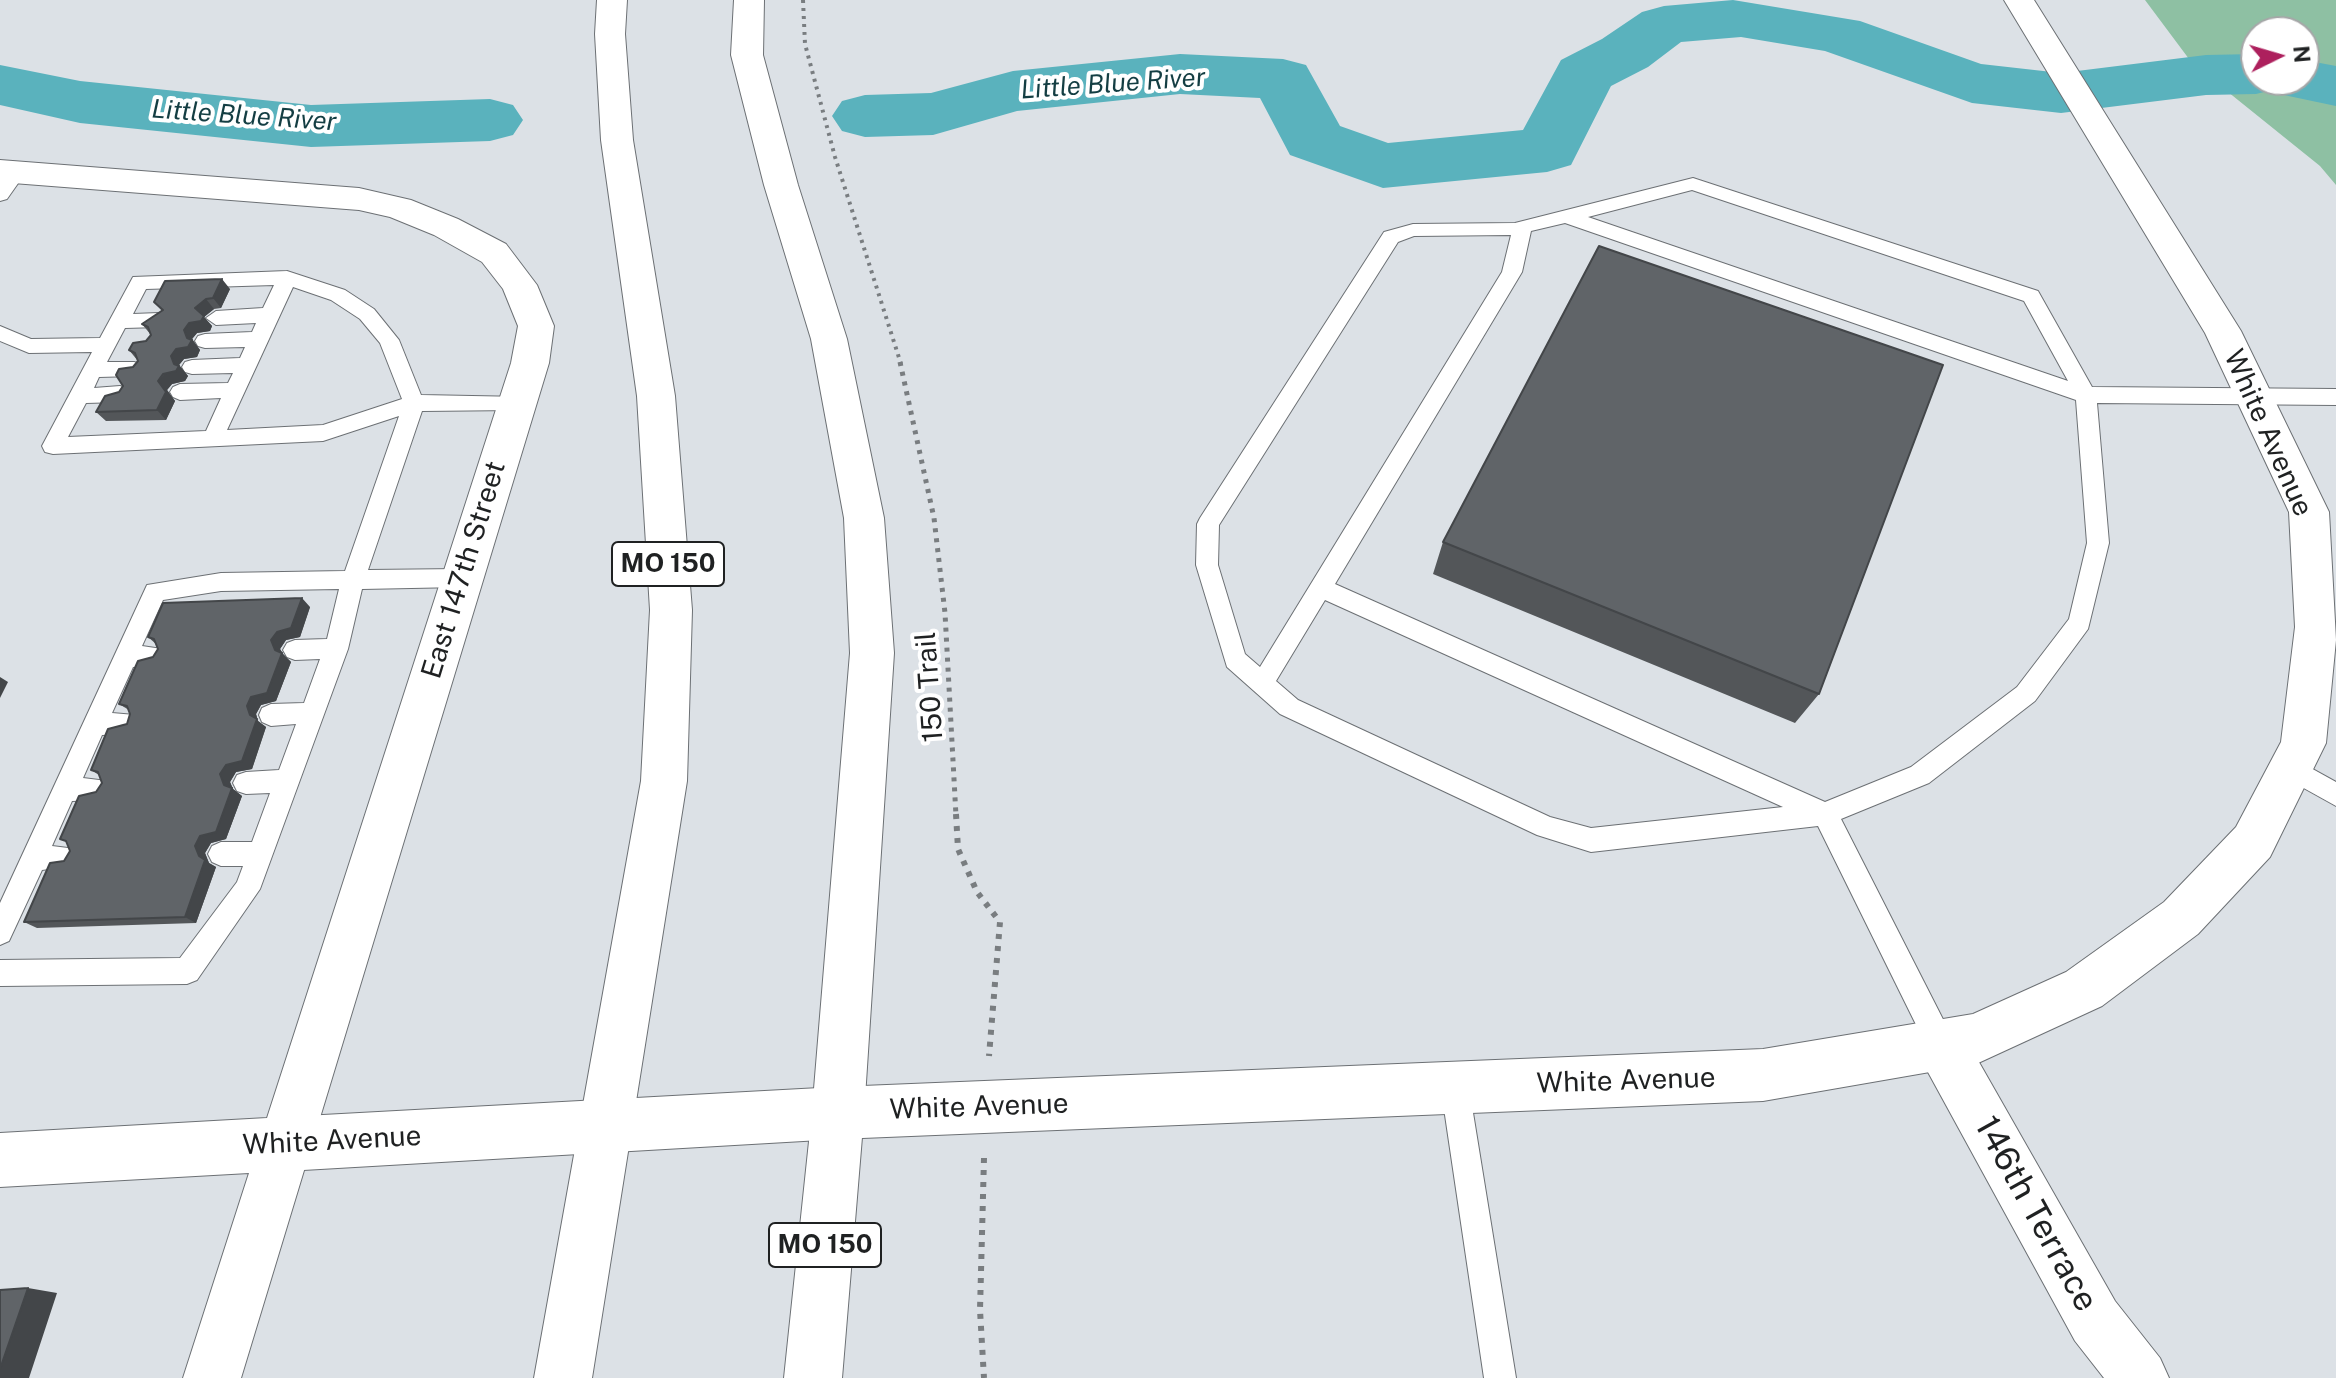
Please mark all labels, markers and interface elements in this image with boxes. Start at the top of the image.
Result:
north arrow [2240,16,2320,96]
text: N [2288,44,2316,64]
water label: Little Blue River [1019,62,1207,106]
water label: Little Blue River [150,94,338,138]
street label: White Avenue [2216,344,2320,522]
street label: East 147th Street [415,457,513,683]
road number: MO 150 [612,542,724,586]
street label: 150 Trail [909,631,951,743]
street label: White Avenue [1536,1061,1716,1101]
street label: White Avenue [889,1087,1069,1127]
street label: 146th Terrace [1966,1109,2106,1319]
street label: White Avenue [242,1120,422,1162]
road number: MO 150 [769,1223,881,1267]

